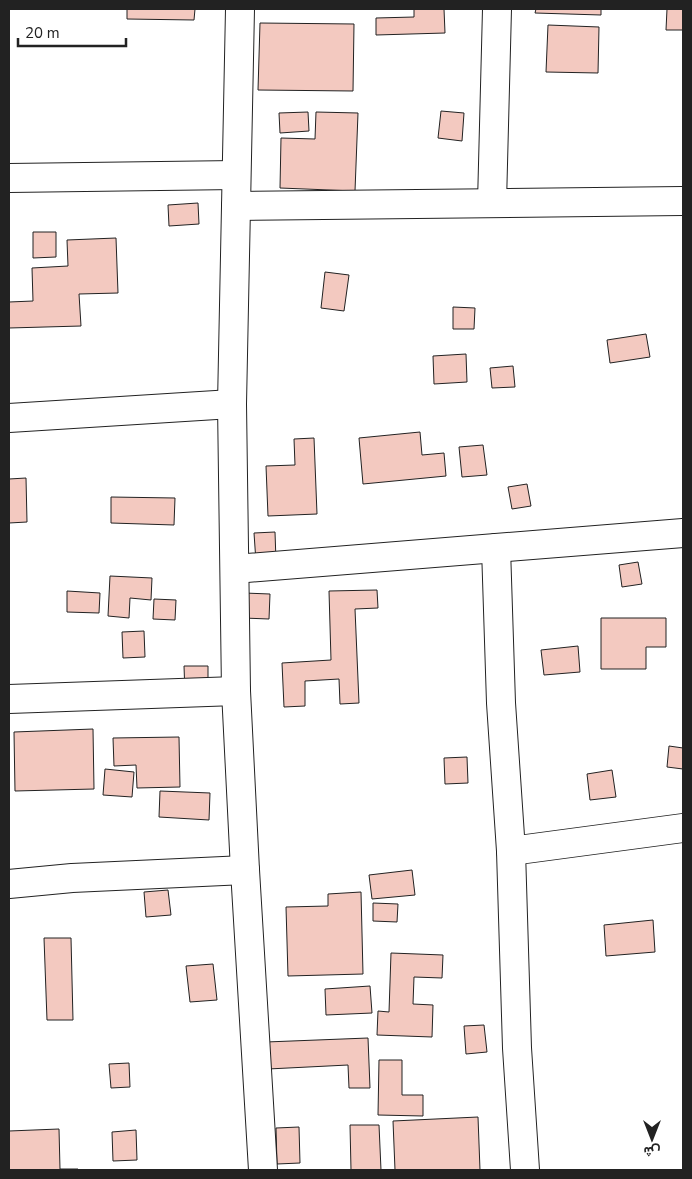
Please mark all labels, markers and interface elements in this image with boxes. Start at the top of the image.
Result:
scale bar [18,15,125,47]
text: 20 m [25,23,60,43]
north arrow [627,1114,677,1164]
text: ش [643,1142,660,1161]

